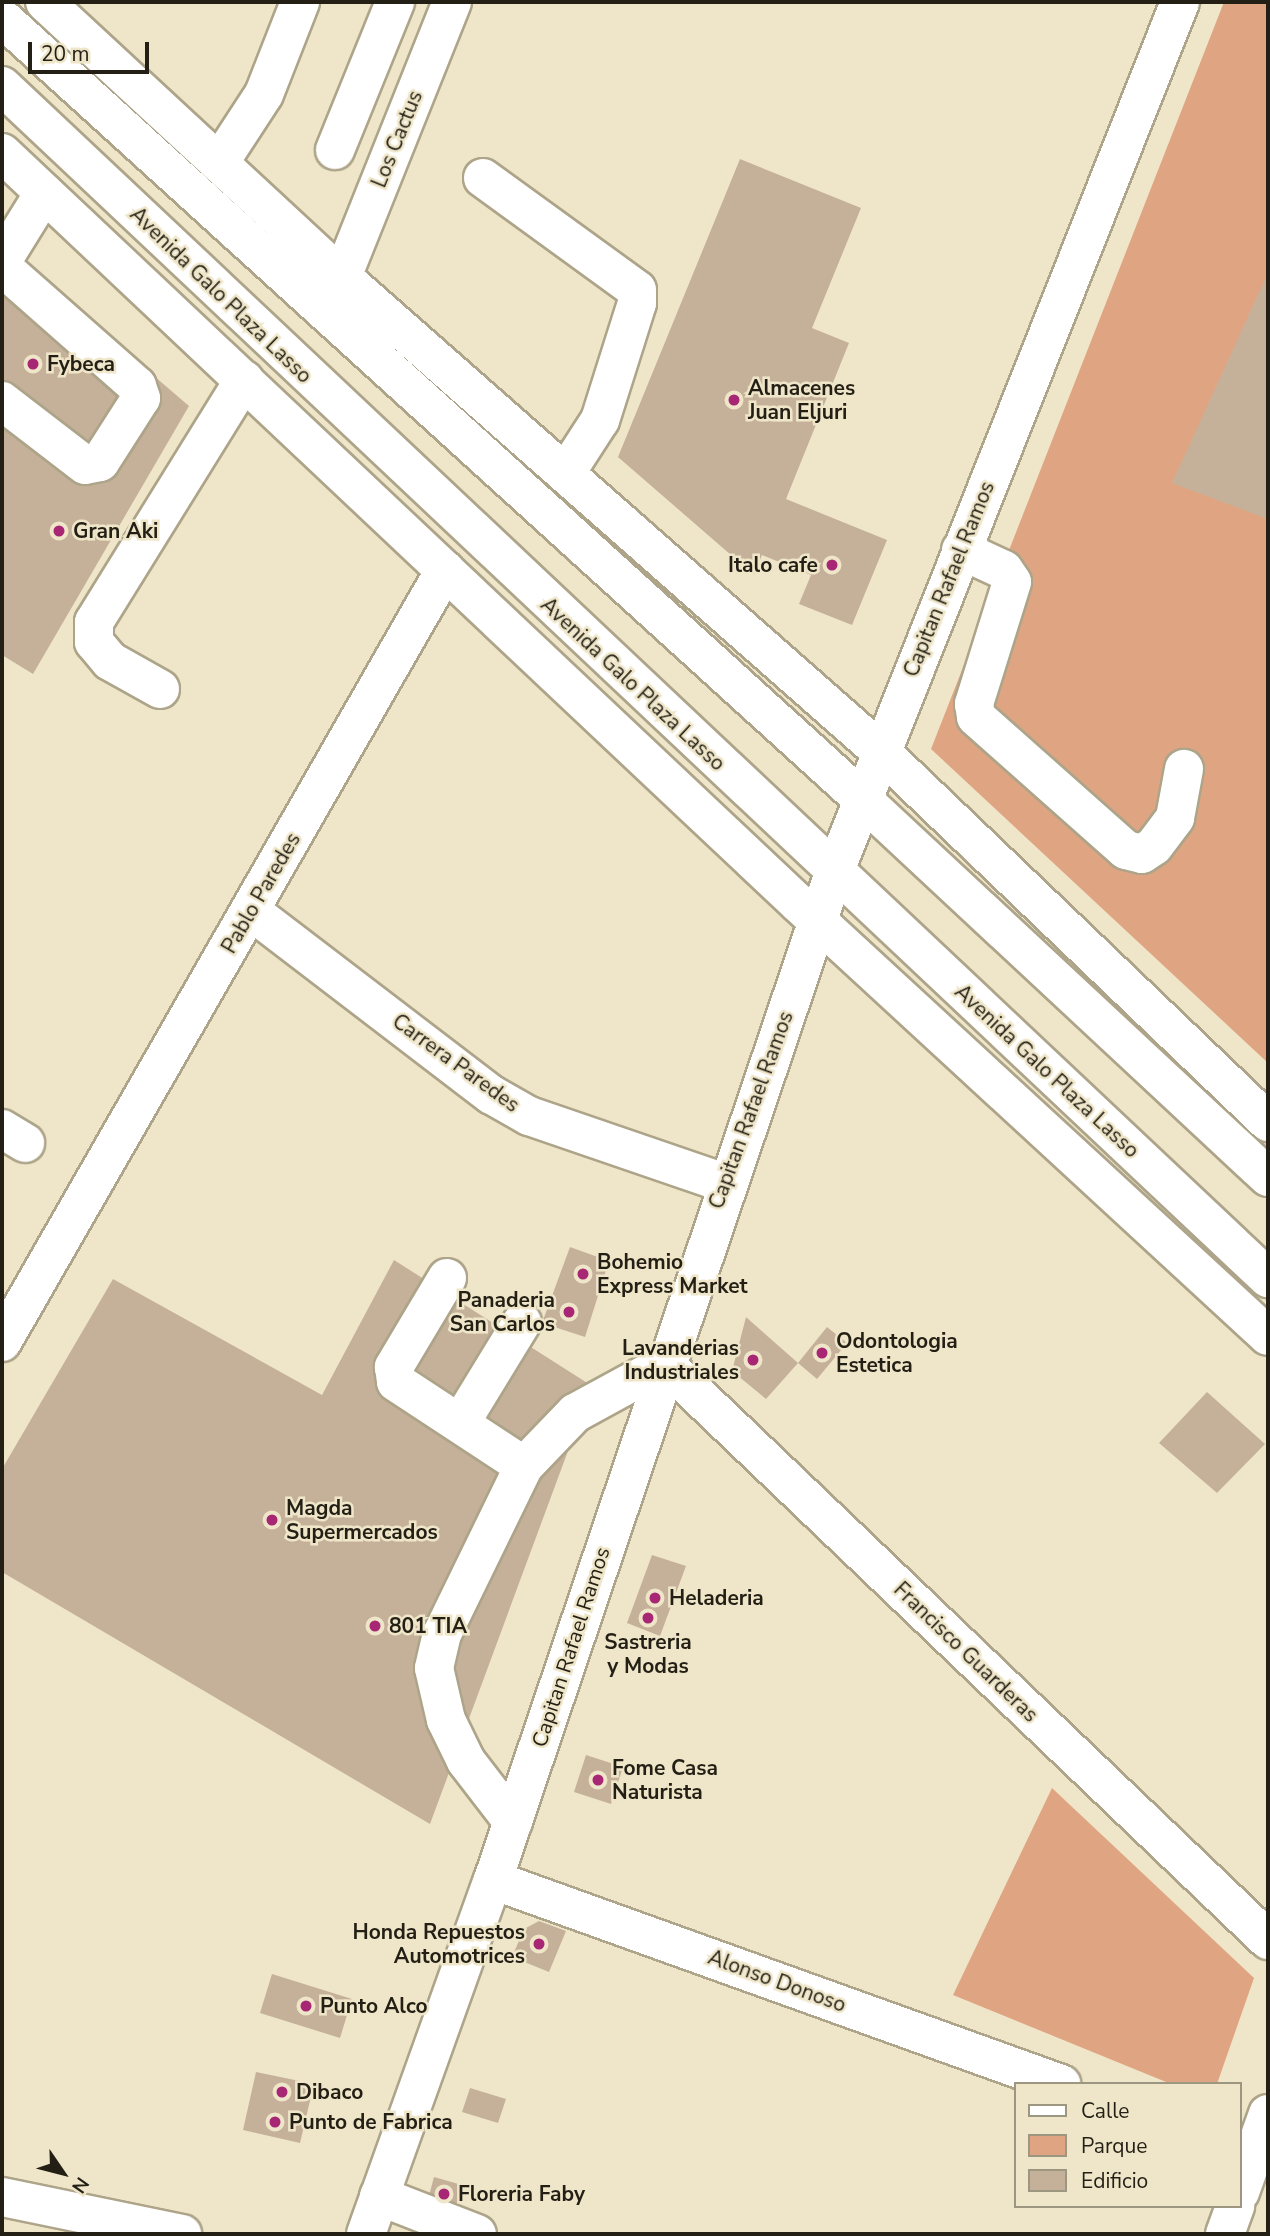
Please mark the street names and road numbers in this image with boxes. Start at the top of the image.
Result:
street label: Los Cactus [366,87,428,191]
street label: Avenida Galo Plaza Lasso [125,202,317,388]
street label: Capitan Rafael Ramos [898,478,1000,680]
street label: Avenida Galo Plaza Lasso [536,592,730,776]
street label: Pablo Paredes [216,828,306,958]
street label: Avenida Galo Plaza Lasso [950,979,1144,1163]
street label: Carrera Paredes [388,1008,524,1118]
street label: Capitan Rafael Ramos [703,1008,799,1212]
street label: Capitan Rafael Ramos [527,1544,615,1750]
street label: Francisco Guarderas [889,1577,1043,1727]
street label: Alonso Donoso [705,1944,849,2018]

